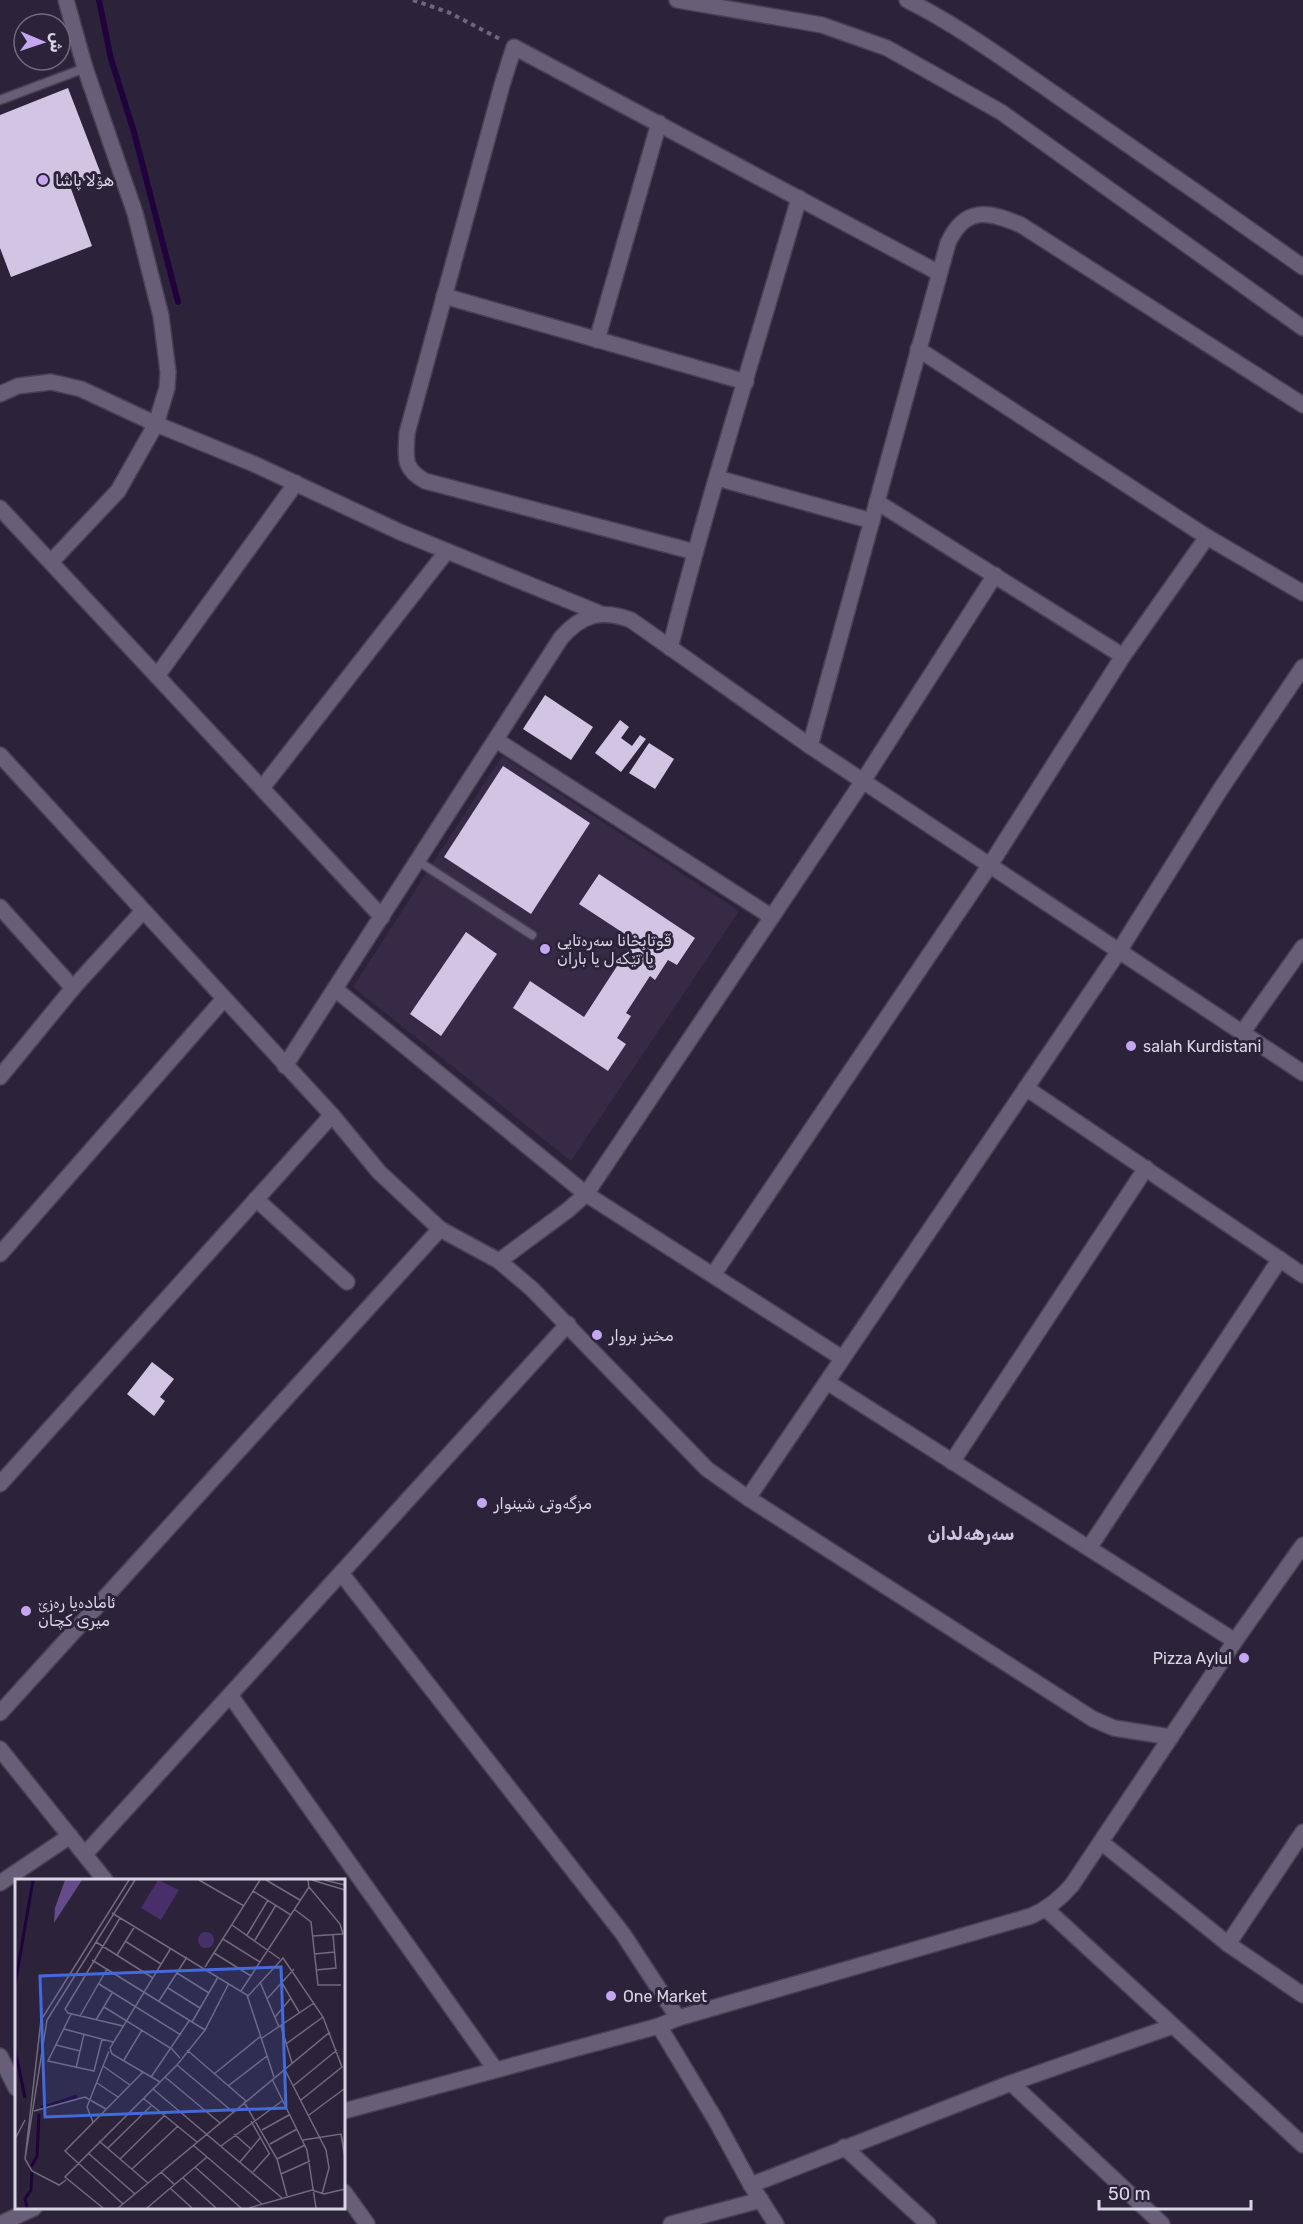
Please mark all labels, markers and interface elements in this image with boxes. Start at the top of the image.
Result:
north arrow [12,12,72,72]
text: ش [47,32,66,53]
place label: هۆلا پاشا [55,171,114,191]
marker: هۆلا پاشا [36,173,50,187]
place label: قوتابخانا سەرەتایی یا تێکەل یا باران [557,931,672,969]
marker: قوتابخانا سەرەتایی یا تێکەل یا باران [538,942,552,956]
place label: salah Kurdistani [1143,1037,1261,1056]
marker: salah Kurdistani [1124,1039,1138,1053]
place label: مخبز بروار [608,1326,674,1346]
marker: مخبز بروار [590,1328,604,1342]
place label: مزگەوتی شينوار [493,1494,592,1514]
marker: مزگەوتی شينوار [475,1496,489,1510]
district label: سەرهەلدان [928,1523,1014,1545]
place label: ئامادەيا رەزێ ميرى كچان [38,1593,116,1631]
marker: ئامادەيا رەزێ ميرى كچان [19,1604,33,1618]
place label: Pizza Aylul [1153,1649,1232,1668]
marker: Pizza Aylul [1237,1651,1251,1665]
inset map [15,1879,345,2209]
place label: One Market [623,1987,707,2006]
marker: One Market [604,1989,618,2003]
scale bar [1099,2173,1250,2211]
text: 50 m [1108,2183,1151,2205]

